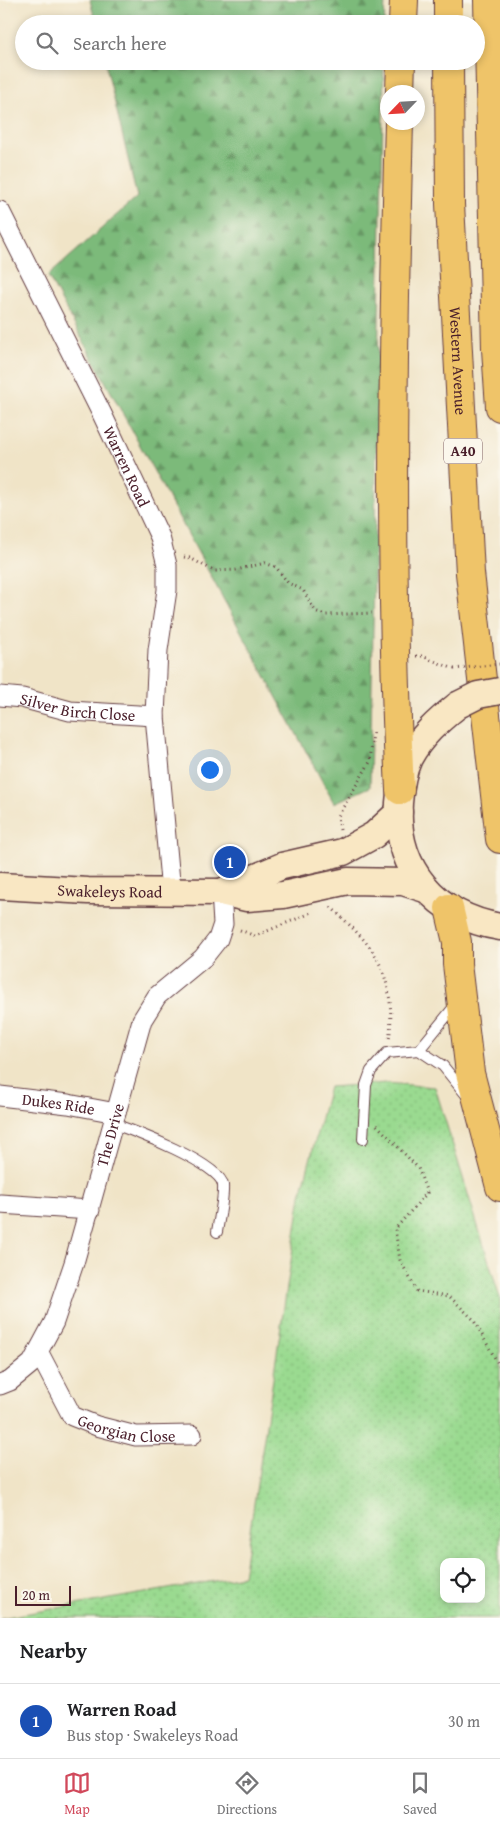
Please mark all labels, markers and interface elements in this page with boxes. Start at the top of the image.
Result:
search box [15,15,485,70]
icon: search [33,29,61,57]
text: Search here [73,29,167,57]
north arrow [380,85,425,130]
street label: Western Avenue [444,306,473,416]
street label: Warren Road [97,422,156,511]
road number: A40 [444,438,482,464]
street label: Silver Birch Close [18,686,136,727]
your location [197,757,223,783]
pin: 1 [214,843,246,881]
street label: Swakeleys Road [57,877,163,904]
street label: Dukes Ride [21,1087,97,1121]
street label: The Drive [90,1100,130,1169]
street label: Georgian Close [74,1408,176,1448]
map controls [440,1558,485,1603]
button: locate [440,1558,485,1603]
scale bar [15,1583,71,1606]
text: 20 m [22,1585,50,1605]
text: Nearby [20,1635,87,1666]
text: Warren Road [67,1695,177,1723]
text: 1 [32,1709,40,1733]
text: 30 m [448,1709,480,1733]
text: Bus stop · Swakeleys Road [67,1723,238,1747]
tab: Map [63,1769,91,1819]
tab: Directions [217,1769,277,1819]
tab: Saved [403,1769,437,1819]

